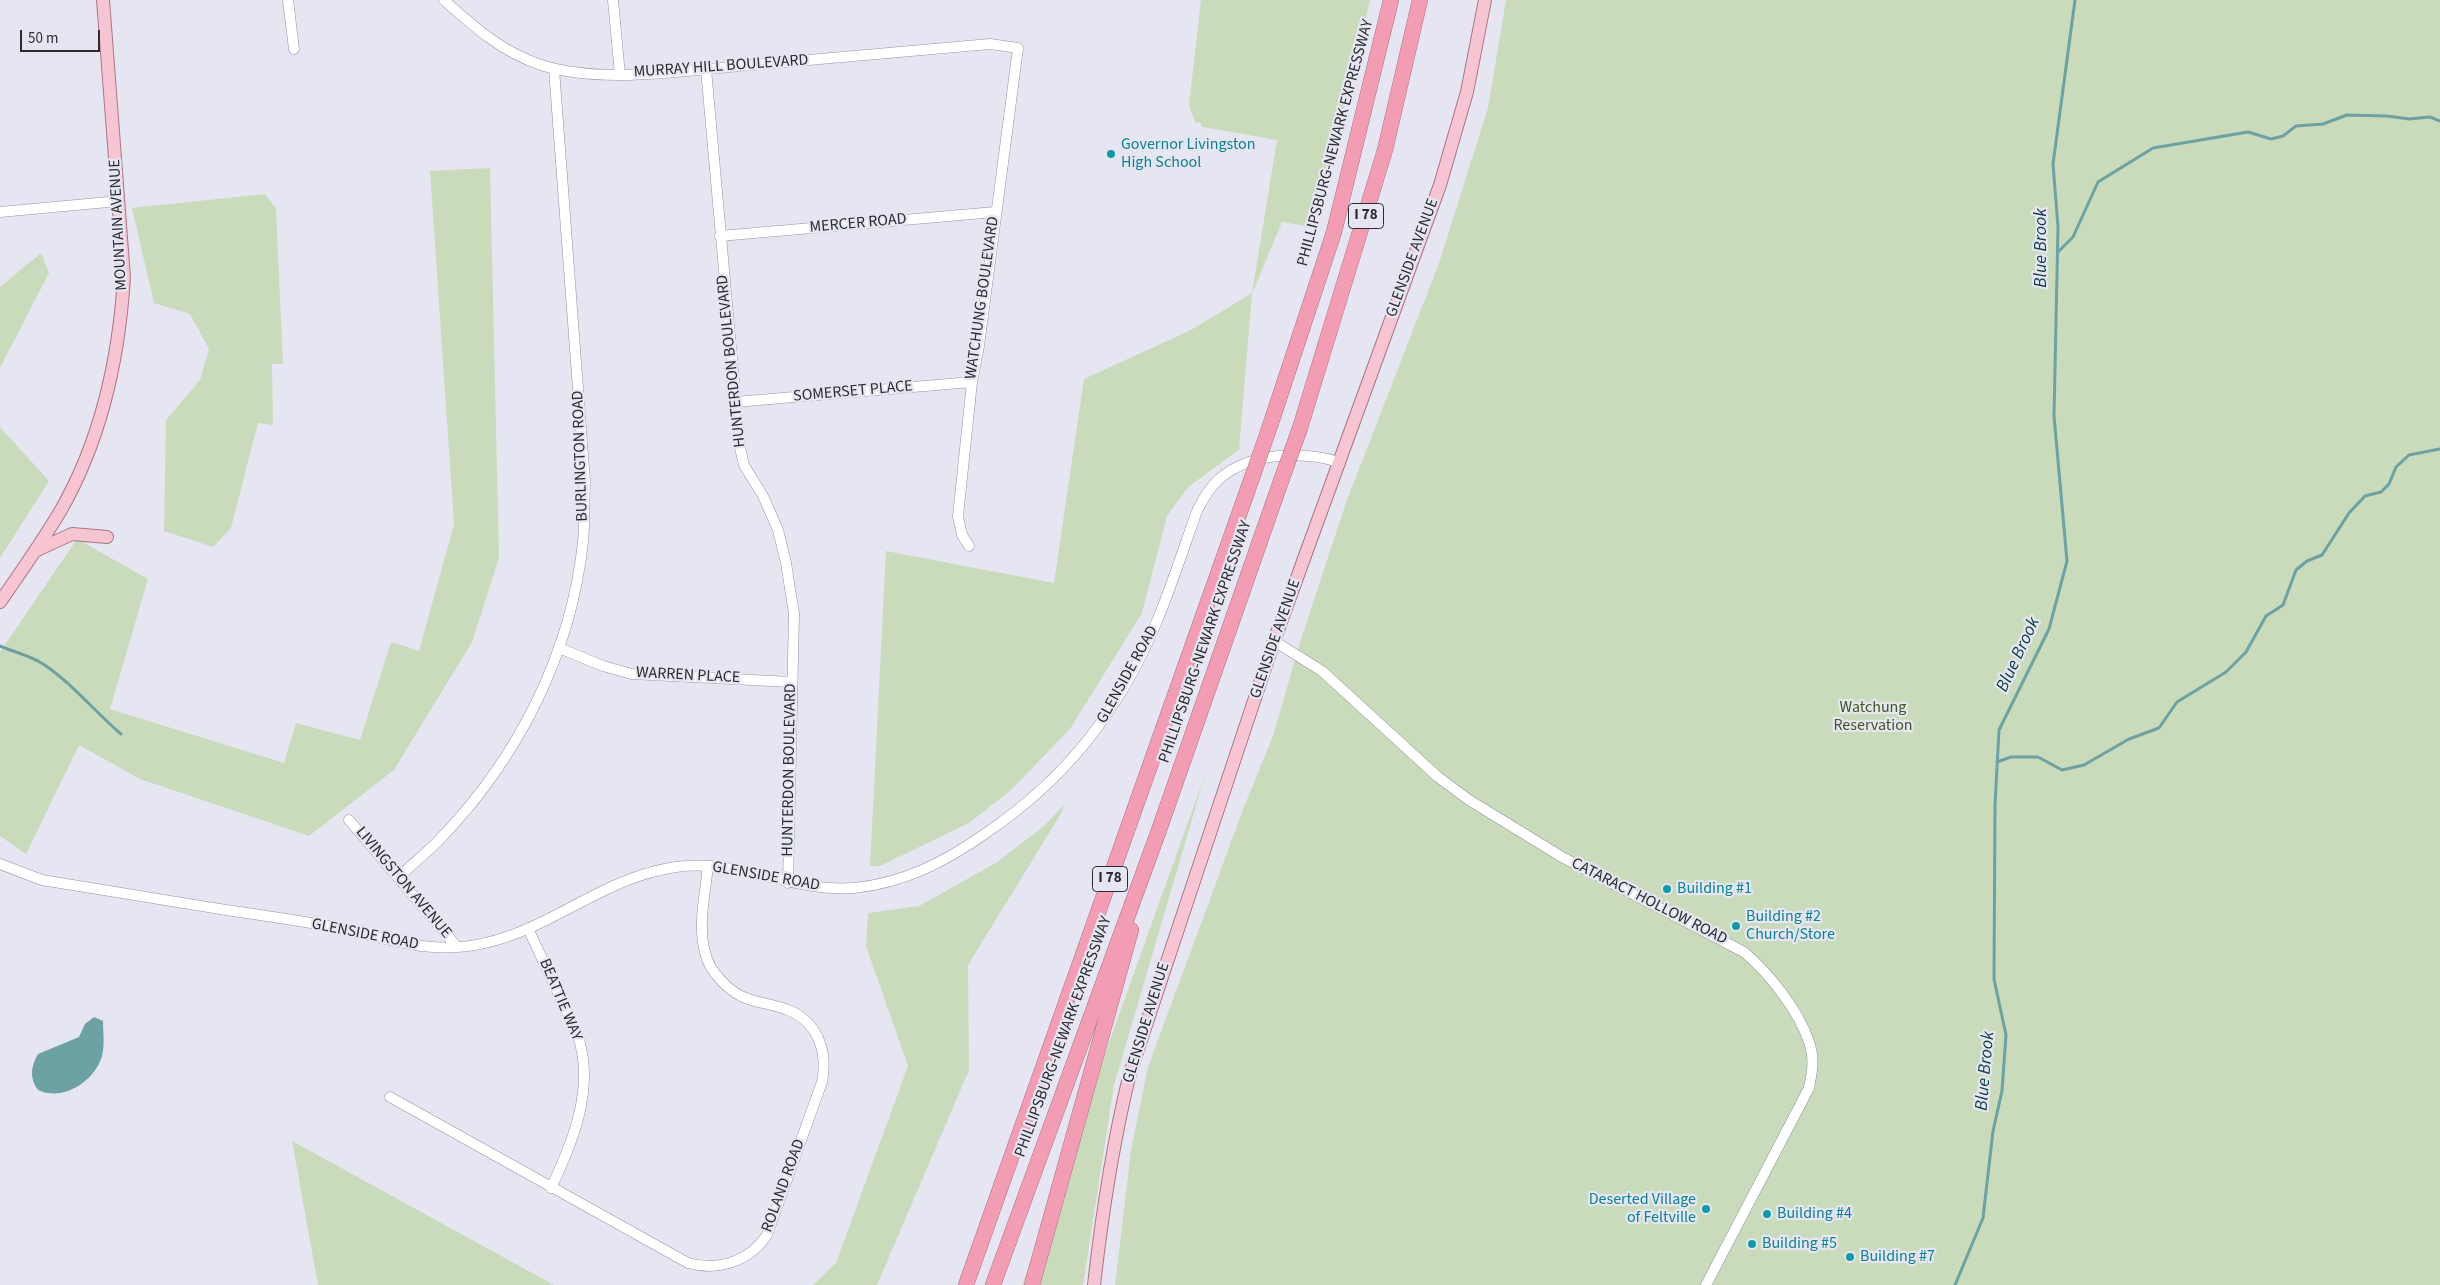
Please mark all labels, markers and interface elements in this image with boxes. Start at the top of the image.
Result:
street label: PHILLIPSBURG-NEWARK EXPRESSWAY [1294,17,1378,269]
scale bar [22,20,102,52]
text: 50 m [28,28,58,49]
street label: MURRAY HILL BOULEVARD [633,51,809,83]
place label: Governor Livingston High School [1121,135,1255,173]
marker: Governor Livingston High School [1105,148,1117,160]
street label: MOUNTAIN AVENUE [106,159,132,291]
street label: GLENSIDE AVENUE [1383,196,1443,320]
road number: I 78 [1348,204,1384,228]
water label: Blue Brook [2031,208,2053,288]
street label: MERCER ROAD [809,210,907,238]
street label: WATCHUNG BOULEVARD [962,215,1004,381]
street label: HUNTERDON BOULEVARD [713,274,751,448]
street label: SOMERSET PLACE [792,377,914,407]
street label: BURLINGTON ROAD [569,390,593,522]
street label: PHILLIPSBURG-NEWARK EXPRESSWAY [1155,518,1257,766]
street label: GLENSIDE AVENUE [1247,577,1305,701]
water label: Blue Brook [1992,614,2046,696]
street label: GLENSIDE ROAD [1093,623,1163,727]
street label: WARREN PLACE [635,664,741,688]
street label: HUNTERDON BOULEVARD [779,683,801,857]
park label: Watchung Reservation [1833,698,1913,736]
street label: LIVINGSTON AVENUE [351,823,455,943]
street label: CATARACT HOLLOW ROAD [1568,854,1730,950]
street label: GLENSIDE ROAD [711,858,821,896]
road number: I 78 [1092,866,1128,892]
place label: Building #1 [1677,879,1752,899]
marker: Building #1 [1661,883,1673,895]
place label: Building #2 Church/Store [1746,907,1835,945]
street label: PHILLIPSBURG-NEWARK EXPRESSWAY [1011,914,1117,1160]
street label: GLENSIDE ROAD [310,915,420,955]
marker: Building #2 Church/Store [1730,920,1742,932]
street label: BEATTIE WAY [534,956,586,1044]
street label: GLENSIDE AVENUE [1120,960,1174,1086]
water label: Blue Brook [1972,1030,2000,1112]
street label: ROLAND ROAD [758,1137,810,1235]
place label: Deserted Village of Feltville [1589,1190,1696,1228]
marker: Deserted Village of Feltville [1700,1203,1712,1215]
place label: Building #4 [1777,1204,1852,1224]
marker: Building #4 [1761,1208,1773,1220]
place label: Building #5 [1762,1234,1837,1254]
marker: Building #5 [1746,1238,1758,1250]
place label: Building #7 [1860,1247,1935,1267]
marker: Building #7 [1844,1251,1856,1263]

